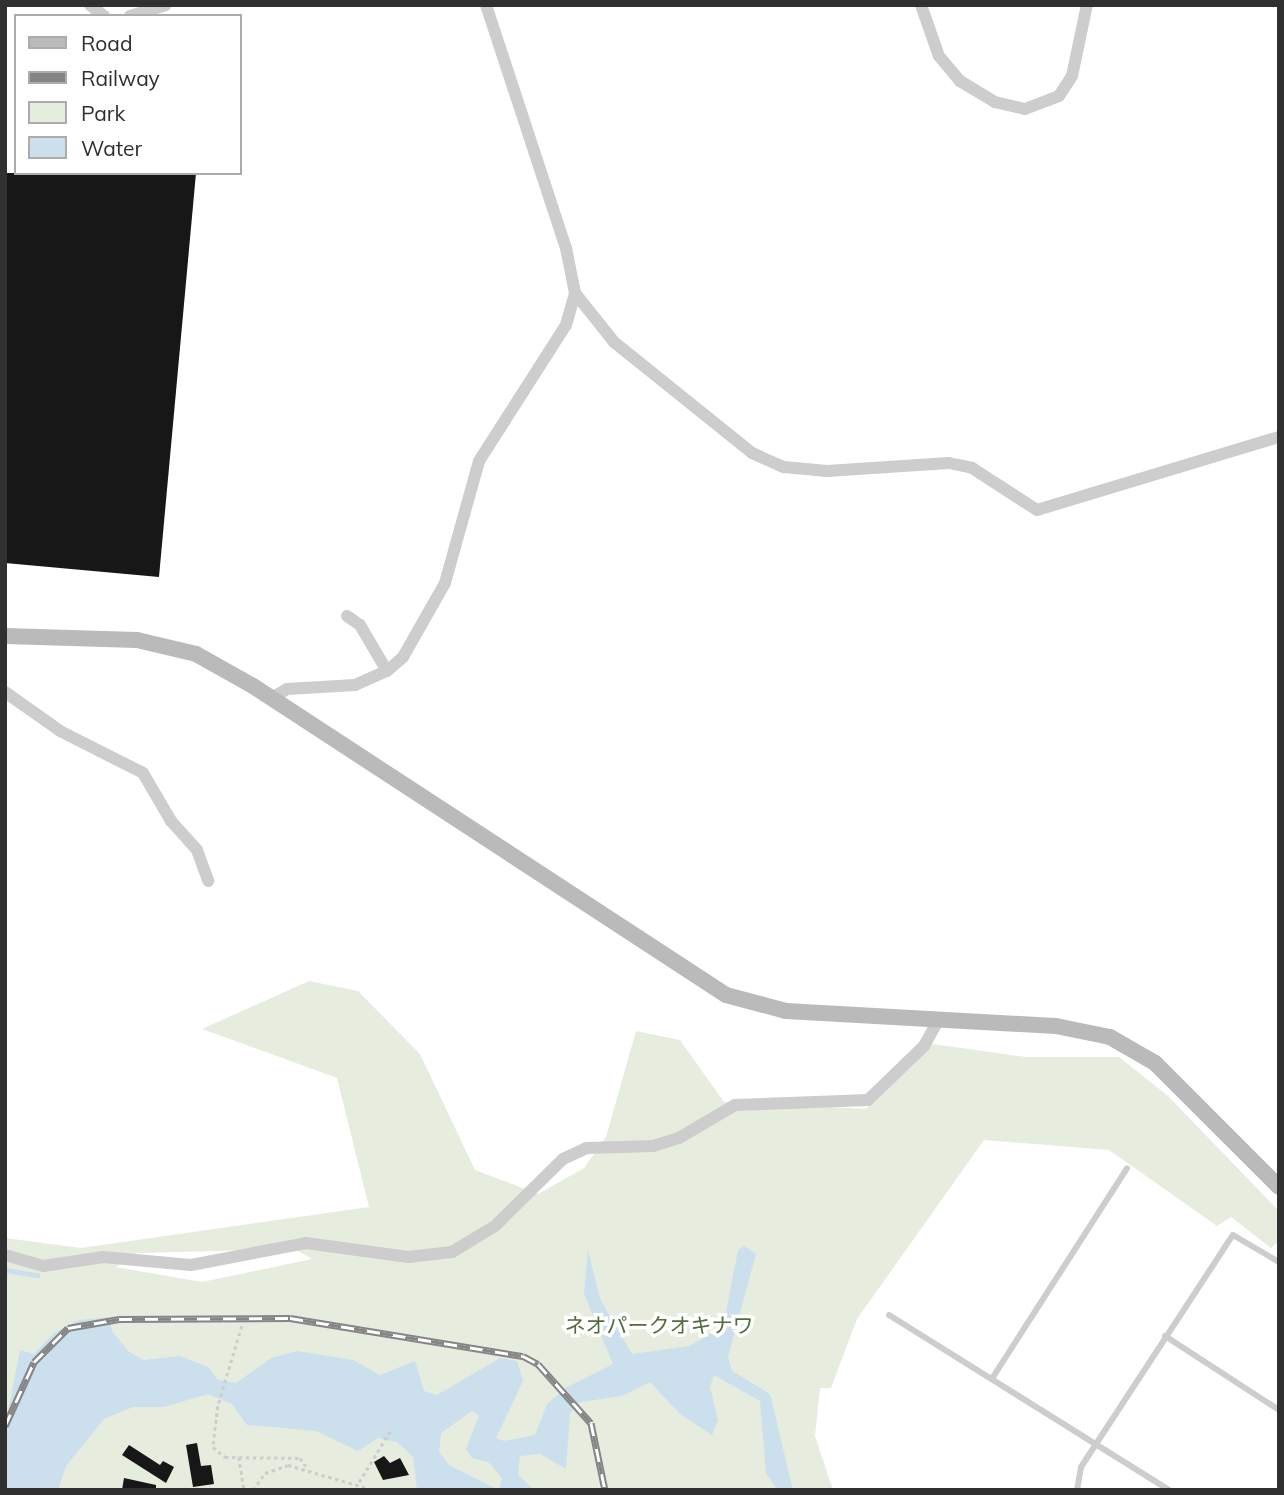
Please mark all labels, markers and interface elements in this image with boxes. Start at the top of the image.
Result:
legend [14,14,242,175]
text: Road [81,30,132,56]
text: Railway [81,65,160,91]
text: Park [81,100,125,126]
text: Water [81,135,142,161]
park label: ネオパークオキナワ [565,1312,753,1338]

